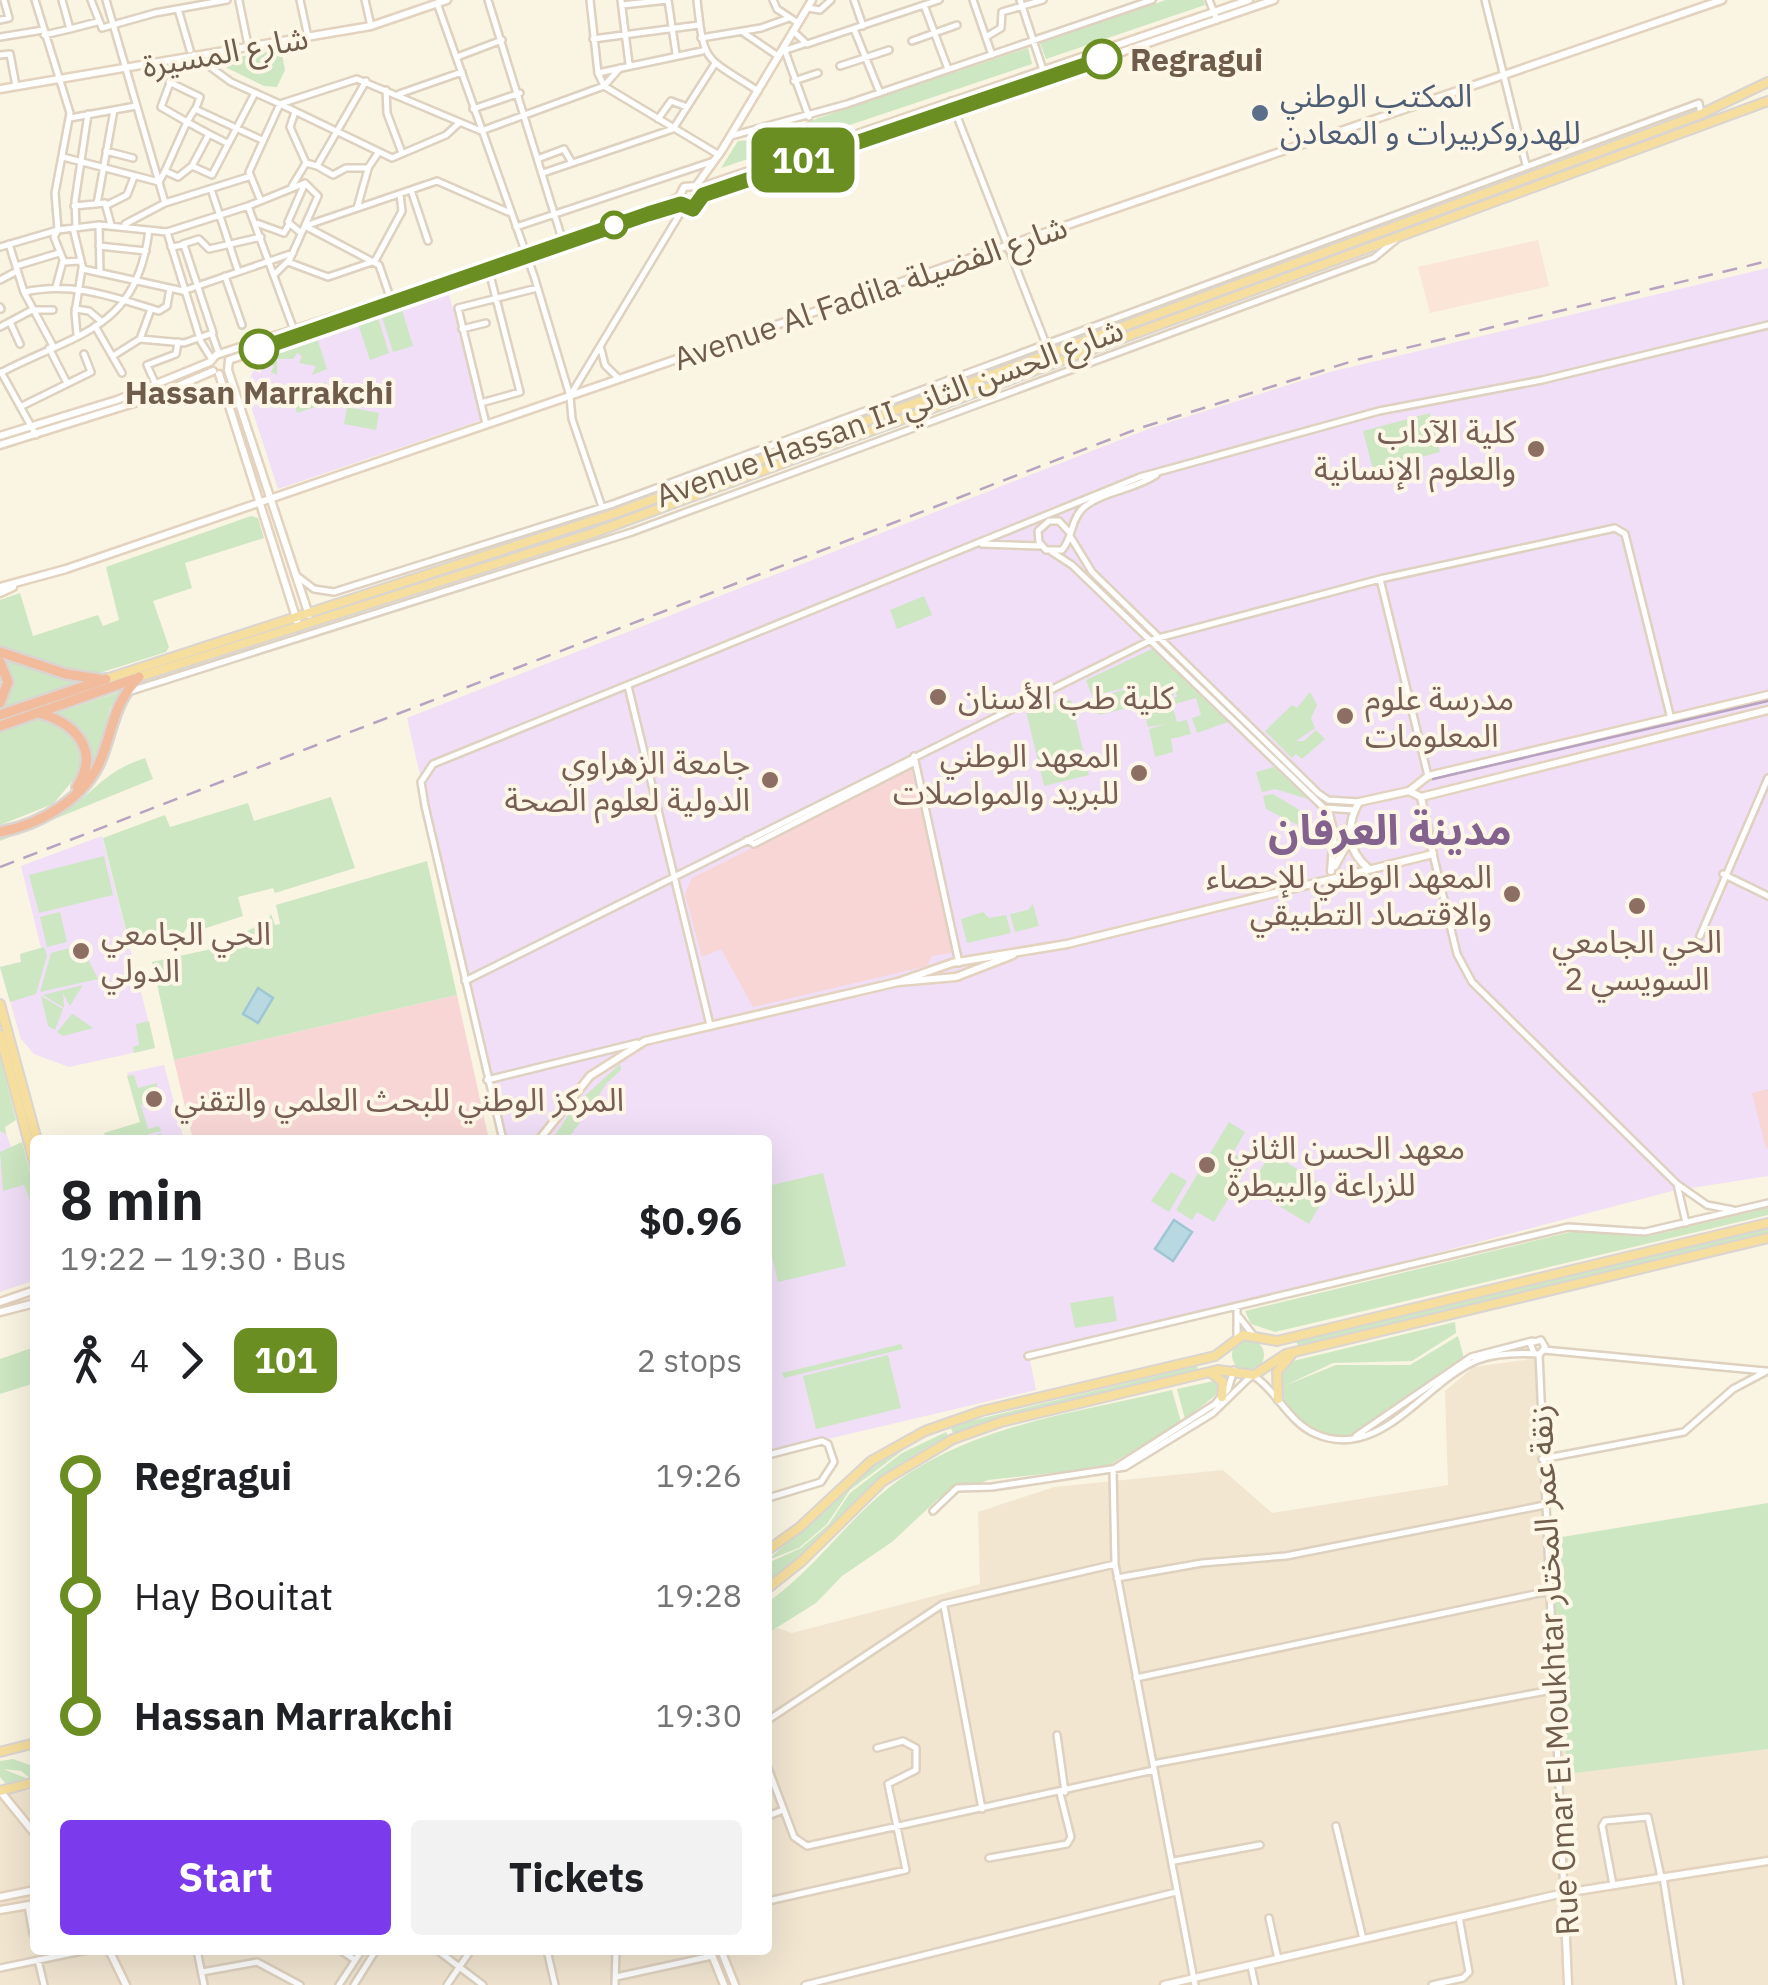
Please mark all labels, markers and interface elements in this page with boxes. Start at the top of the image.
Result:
street label: شارع المسيرة [139,16,312,90]
place label: Regragui [1130,38,1263,80]
marker: Regragui [1083,40,1121,78]
place label: المكتب الوطني للهدروكربيرات و المعادن [1280,74,1581,153]
marker: المكتب الوطني للهدروكربيرات و المعادن [1249,102,1271,124]
line badge: 101 [746,128,860,192]
text: 101 [771,137,835,183]
street label: Avenue Al Fadila شارع الفضيلة [667,205,1074,383]
unlabelled marker [601,212,627,238]
street label: Avenue Hassan II شارع الحسن الثاني [649,308,1130,521]
marker: Hassan Marrakchi [240,330,278,368]
place label: Hassan Marrakchi [125,371,393,413]
place label: كلية الآداب والعلوم الإنسانية [1314,410,1517,493]
marker: كلية الآداب والعلوم الإنسانية [1525,438,1547,460]
place label: كلية طب الأسنان [958,676,1174,718]
place label: مدرسة علوم المعلومات [1365,677,1514,756]
marker: كلية طب الأسنان [927,686,949,708]
marker: مدرسة علوم المعلومات [1334,705,1356,727]
place label: المعهد الوطني للبريد والمواصلات [893,734,1119,813]
place label: جامعة الزهراوي الدولية لعلوم الصحة [504,741,750,824]
marker: المعهد الوطني للبريد والمواصلات [1128,762,1150,784]
marker: جامعة الزهراوي الدولية لعلوم الصحة [759,769,781,791]
district label: مدينة العرفان [1268,802,1512,857]
place label: المعهد الوطني للإحصاء والاقتصاد التطبيقي [1206,855,1492,938]
marker: المعهد الوطني للإحصاء والاقتصاد التطبيقي [1501,883,1523,905]
marker: الحي الجامعي السويسي 2 [1626,895,1648,917]
place label: الحي الجامعي الدولي [101,912,271,995]
place label: الحي الجامعي السويسي 2 [1552,920,1722,1003]
marker: الحي الجامعي الدولي [70,940,92,962]
place label: المركز الوطني للبحث العلمي والتقني [174,1078,624,1124]
marker: المركز الوطني للبحث العلمي والتقني [143,1088,165,1110]
place label: معهد الحسن الثاني للزراعة والبيطرة [1227,1126,1465,1205]
marker: معهد الحسن الثاني للزراعة والبيطرة [1196,1154,1218,1176]
text: 8 min [60,1164,204,1235]
text: $0.96 [639,1196,742,1245]
text: 19:22 – 19:30 · Bus [60,1237,346,1279]
icon: walk [60,1333,115,1388]
icon: forward [164,1333,219,1388]
text: 101 [254,1337,317,1383]
text: 4 [130,1339,149,1381]
text: 2 stops [637,1339,742,1381]
street label: Rue Omar El Moukhtar زنقة عمر المختار [1518,1404,1588,1936]
text: Regragui [134,1451,292,1500]
text: 19:26 [656,1454,742,1496]
text: Hay Bouitat [134,1571,333,1620]
text: 19:28 [656,1574,742,1616]
text: Hassan Marrakchi [134,1691,453,1740]
text: 19:30 [656,1694,742,1736]
button: Start [60,1820,391,1935]
button: Tickets [411,1820,742,1935]

